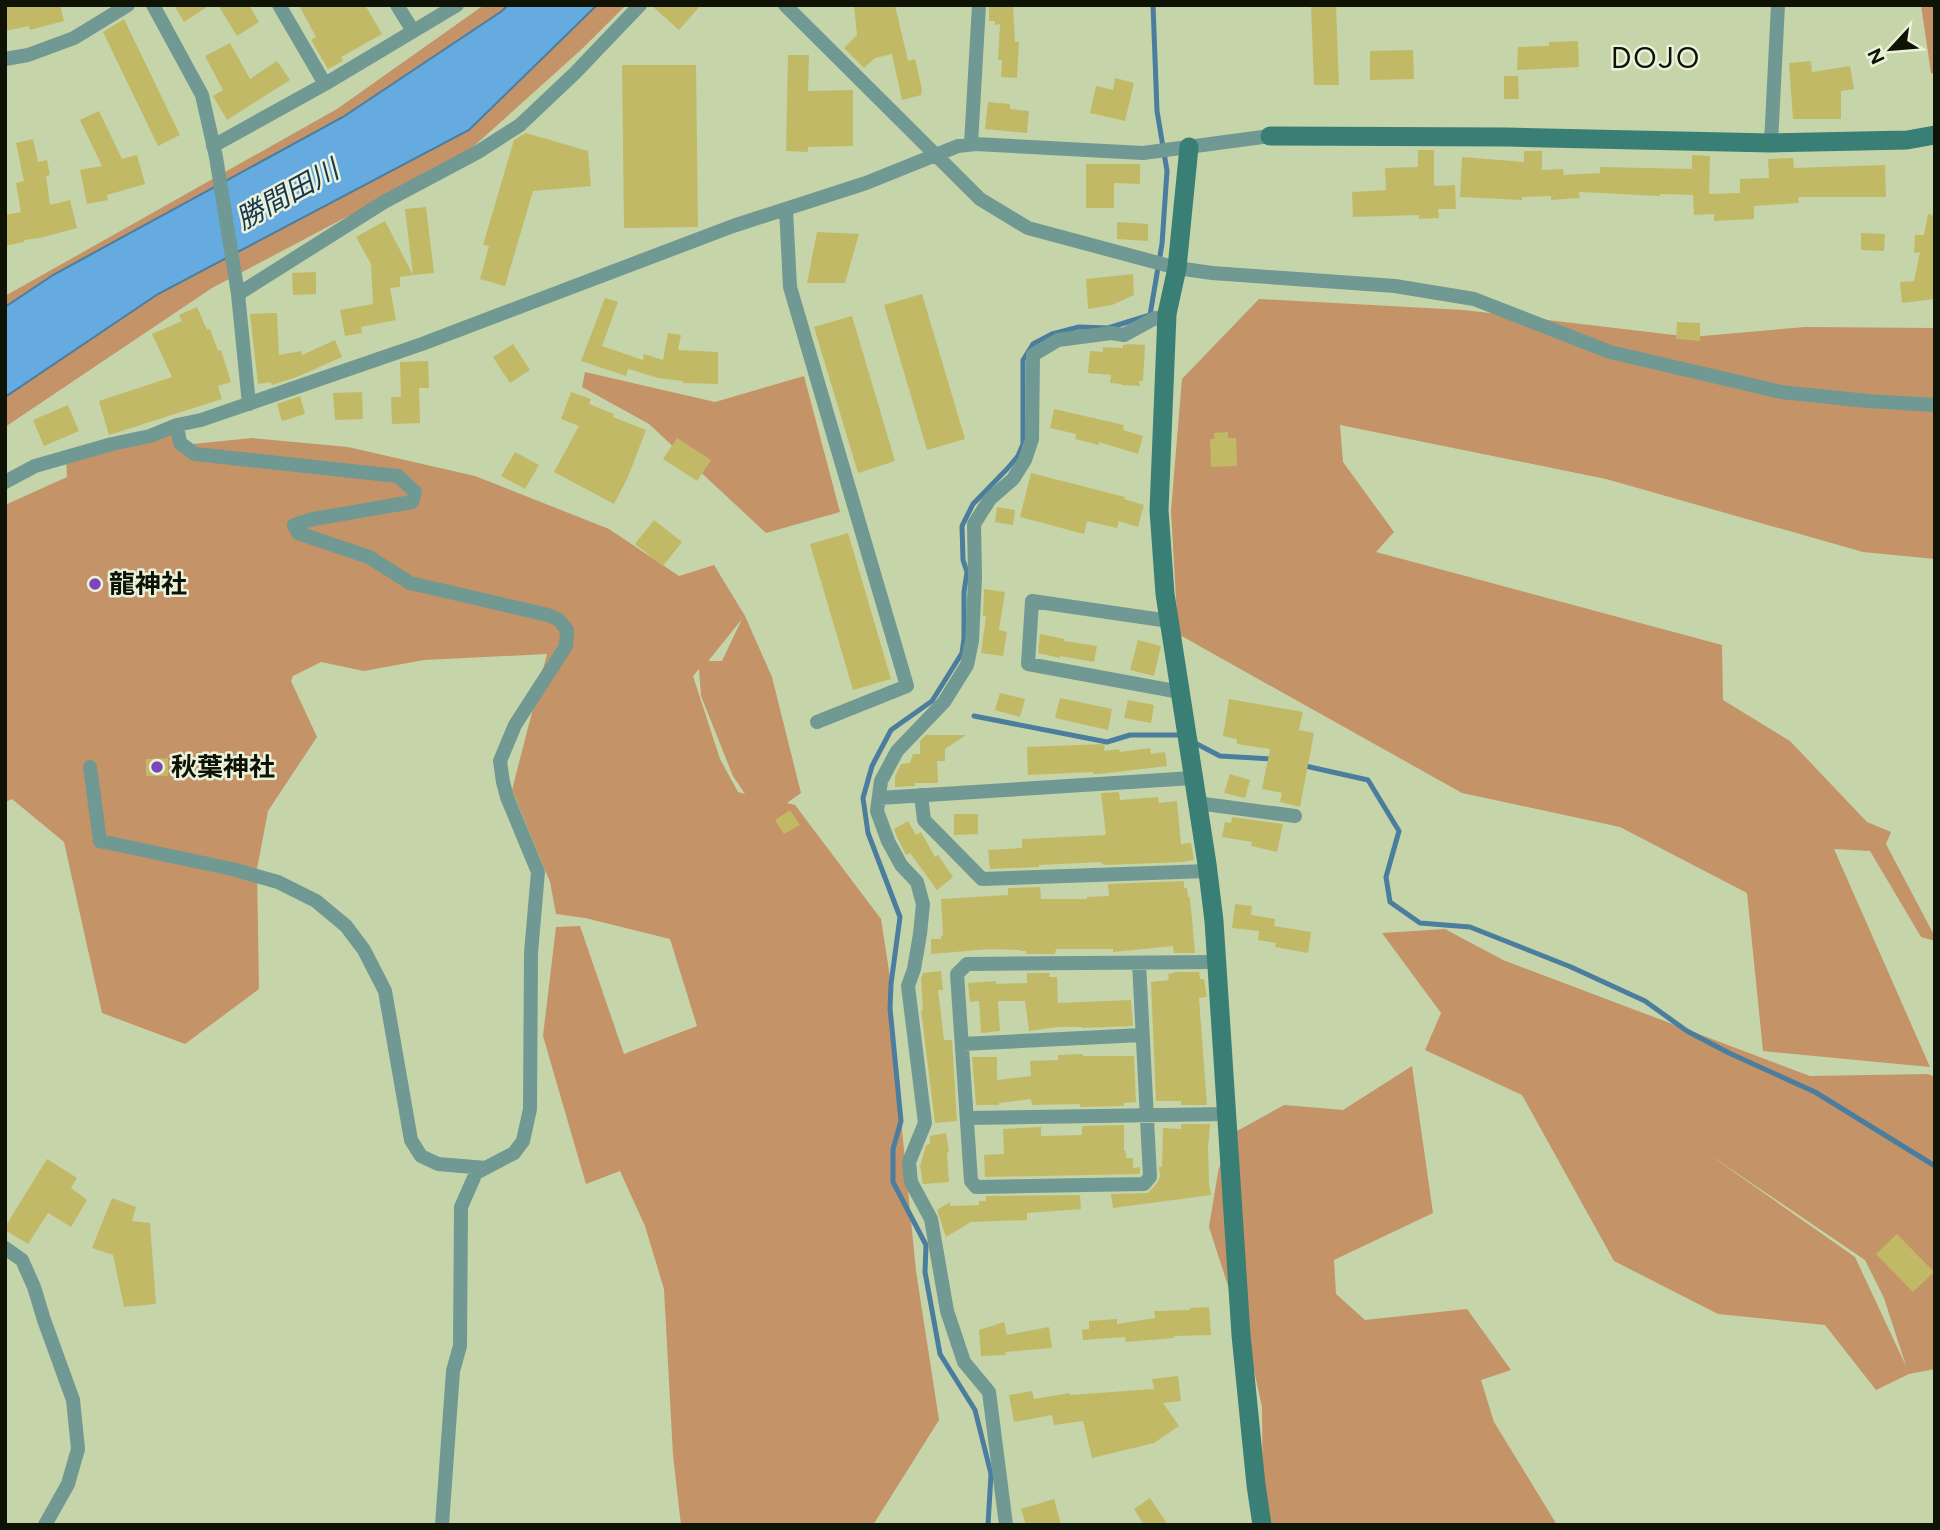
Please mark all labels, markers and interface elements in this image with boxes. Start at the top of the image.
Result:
north arrow [1856,14,1926,84]
district label: DOJO [1611,39,1701,76]
text: N [1863,45,1890,68]
water label: 勝間田川 [230,151,347,236]
place label: 龍神社 [109,568,187,600]
marker: 龍神社 [87,576,103,592]
place label: 秋葉神社 [171,751,275,783]
marker: 秋葉神社 [149,759,165,775]

